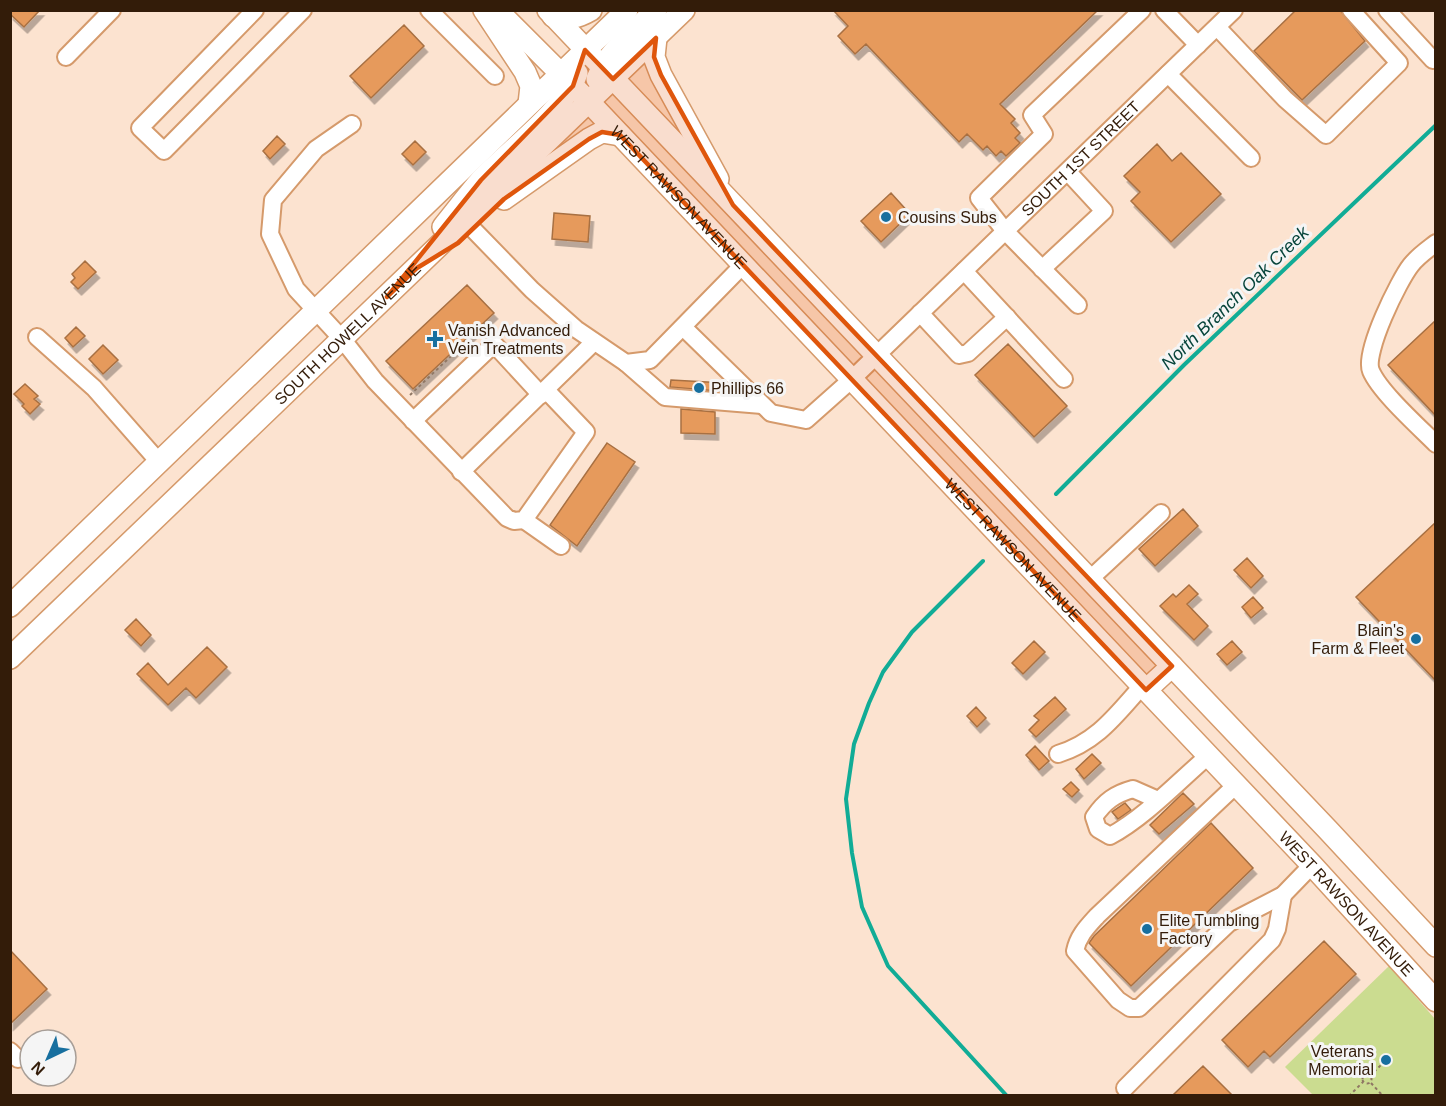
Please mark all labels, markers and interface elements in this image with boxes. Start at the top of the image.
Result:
street label: SOUTH 1ST STREET [1018,97,1143,219]
street label: WEST RAWSON AVENUE [608,122,751,272]
place label: Cousins Subs [898,209,997,226]
marker: Cousins Subs [879,210,893,224]
water label: North Branch Oak Creek [1157,222,1314,374]
street label: SOUTH HOWELL AVENUE [271,260,424,408]
place label: Vanish Advanced Vein Treatments [448,322,570,357]
marker: Vanish Advanced Vein Treatments [426,330,444,348]
place label: Phillips 66 [711,380,784,397]
marker: Phillips 66 [692,381,706,395]
street label: WEST RAWSON AVENUE [942,475,1085,625]
place label: Blain's Farm & Fleet [1312,622,1405,657]
marker: Blain's Farm & Fleet [1409,632,1423,646]
street label: WEST RAWSON AVENUE [1276,828,1417,979]
place label: Elite Tumbling Factory [1159,912,1260,947]
marker: Elite Tumbling Factory [1140,922,1154,936]
north arrow [18,1028,78,1088]
place label: Veterans Memorial [1308,1043,1374,1078]
marker: Veterans Memorial [1379,1053,1393,1067]
text: N [28,1058,48,1079]

